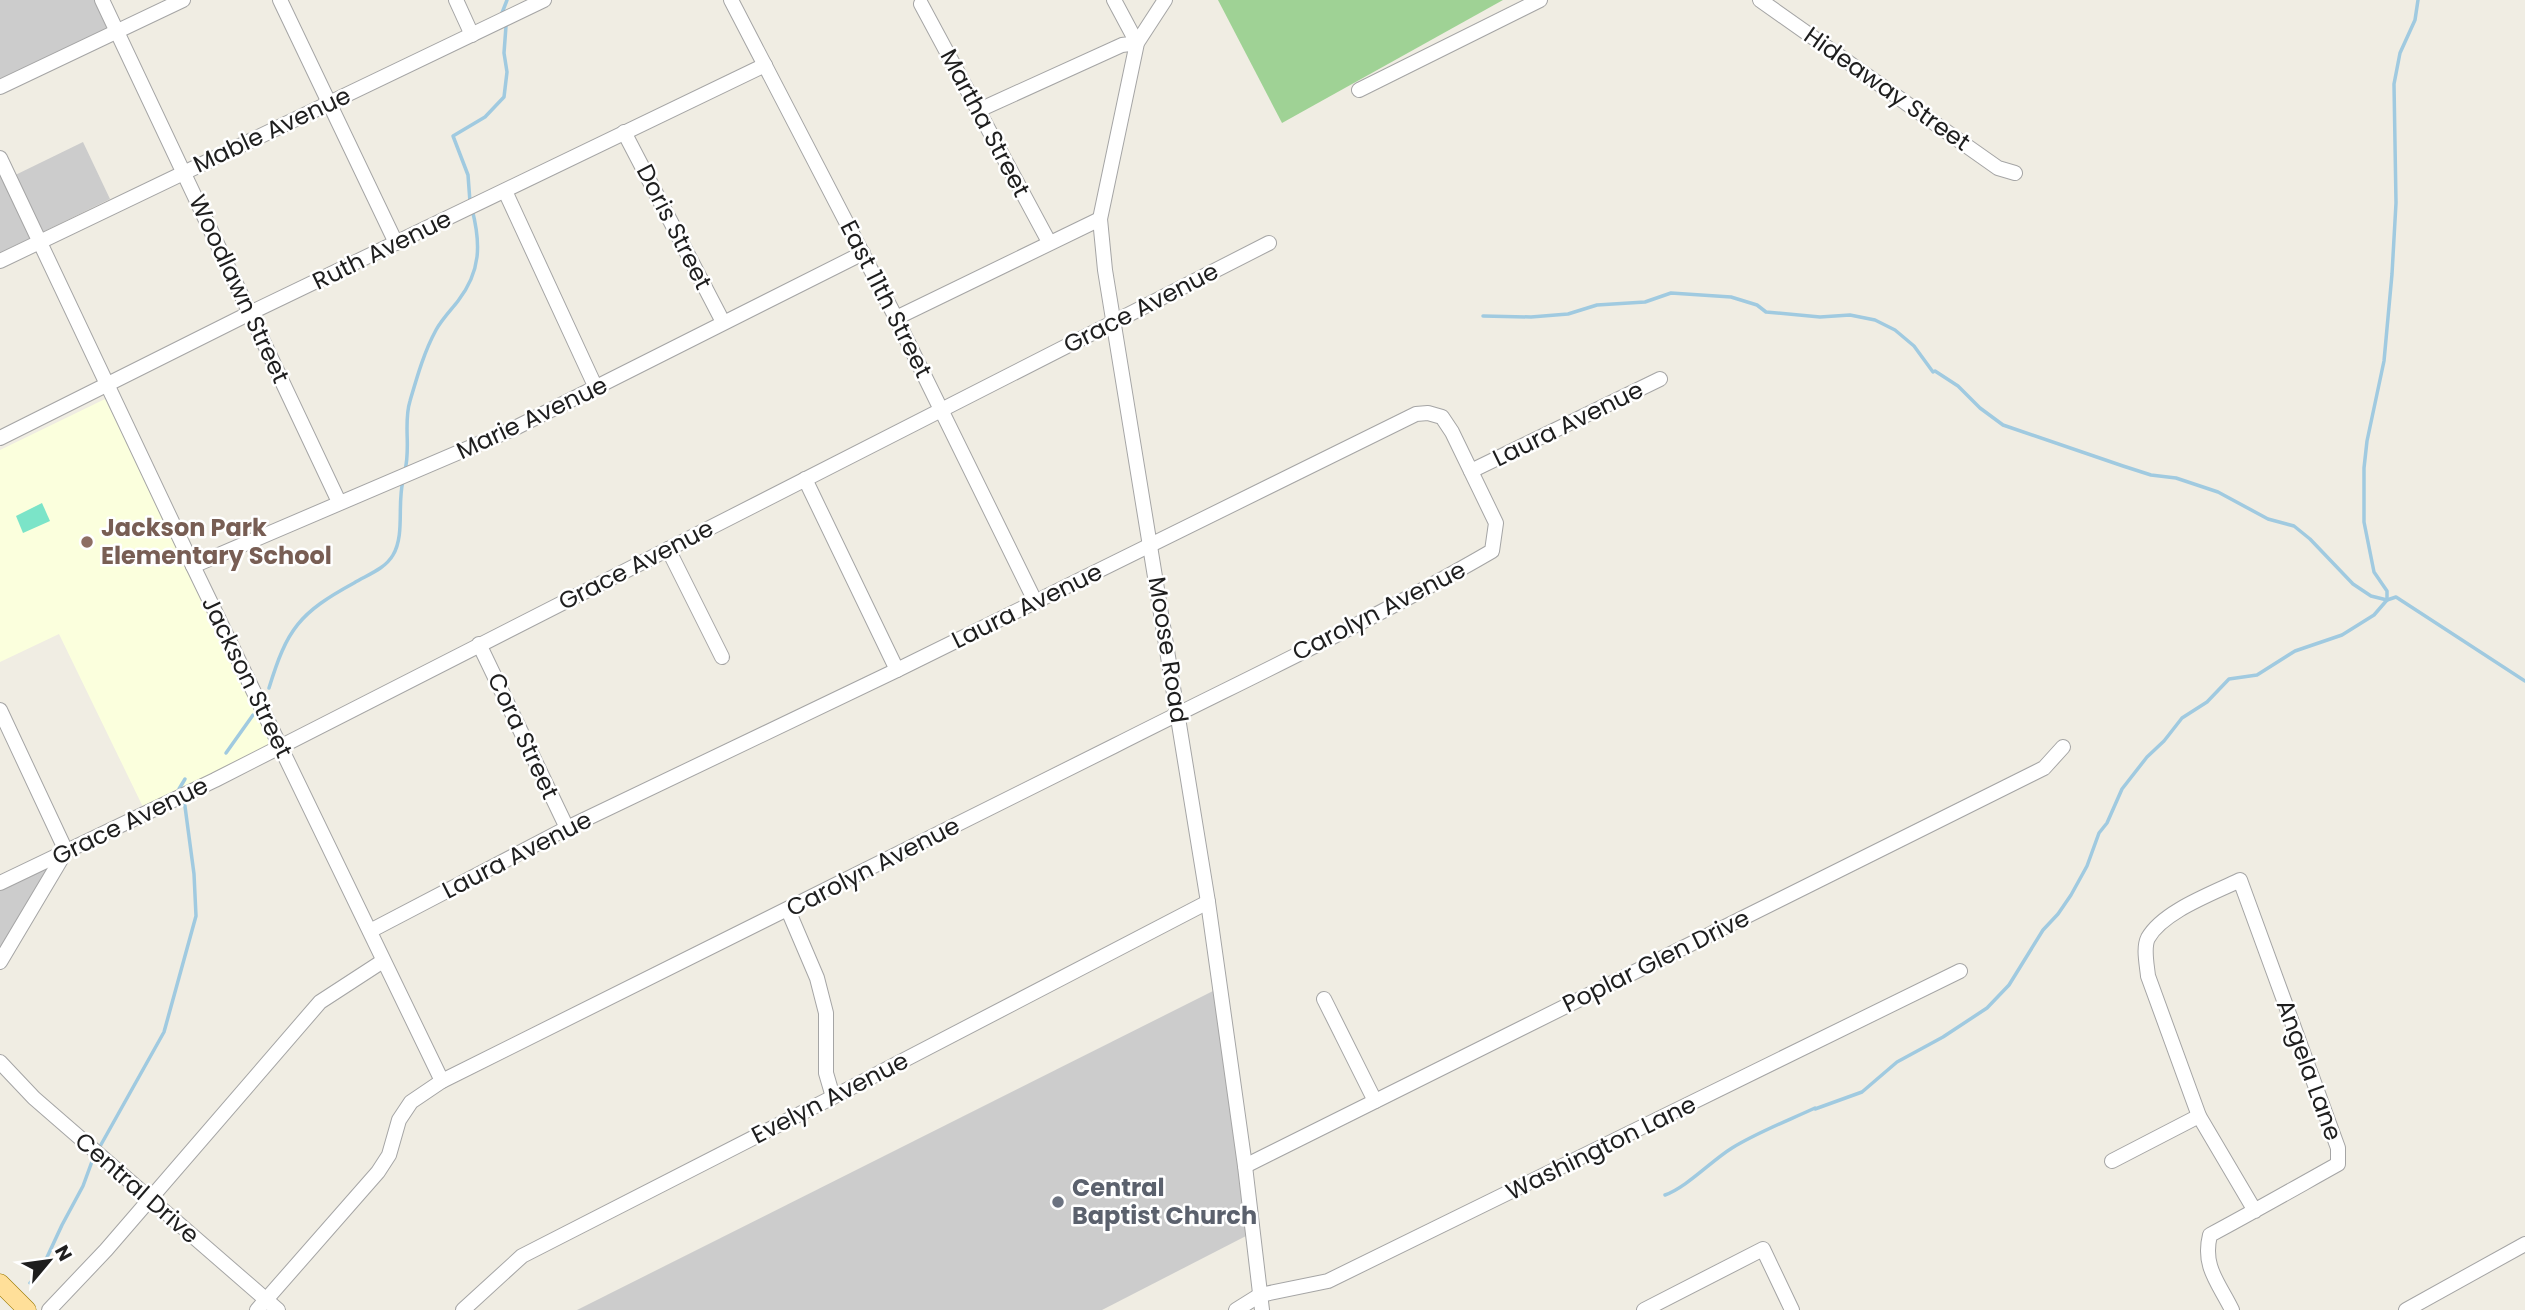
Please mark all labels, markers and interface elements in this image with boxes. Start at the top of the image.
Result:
street label: Hideaway Street [1798,19,1977,158]
street label: Martha Street [933,43,1038,202]
street label: Mable Avenue [188,79,356,181]
street label: Doris Street [629,159,720,295]
street label: Woodlawn Street [181,189,298,388]
street label: Ruth Avenue [307,202,457,297]
street label: East 11th Street [833,215,940,383]
street label: Grace Avenue [1058,254,1224,361]
street label: Marie Avenue [451,368,613,467]
street label: Laura Avenue [1487,373,1649,474]
place label: Jackson Park Elementary School [101,511,332,572]
street label: Grace Avenue [553,511,719,618]
marker: Jackson Park Elementary School [79,534,95,550]
street label: Carolyn Avenue [1286,553,1471,668]
street label: Laura Avenue [946,555,1108,656]
street label: Moose Road [1141,574,1196,725]
street label: Jackson Street [194,591,301,763]
street label: Cora Street [480,667,567,804]
street label: Grace Avenue [46,768,213,873]
street label: Laura Avenue [436,803,597,906]
street label: Carolyn Avenue [780,809,965,924]
street label: Poplar Glen Drive [1557,901,1755,1020]
street label: Angela Lane [2269,995,2350,1145]
street label: Evelyn Avenue [746,1044,914,1151]
street label: Washington Lane [1500,1087,1701,1208]
street label: Central Drive [68,1124,207,1251]
place label: Central Baptist Church [1072,1171,1257,1232]
marker: Central Baptist Church [1050,1194,1066,1210]
north arrow [14,1226,84,1296]
text: N [48,1240,79,1266]

